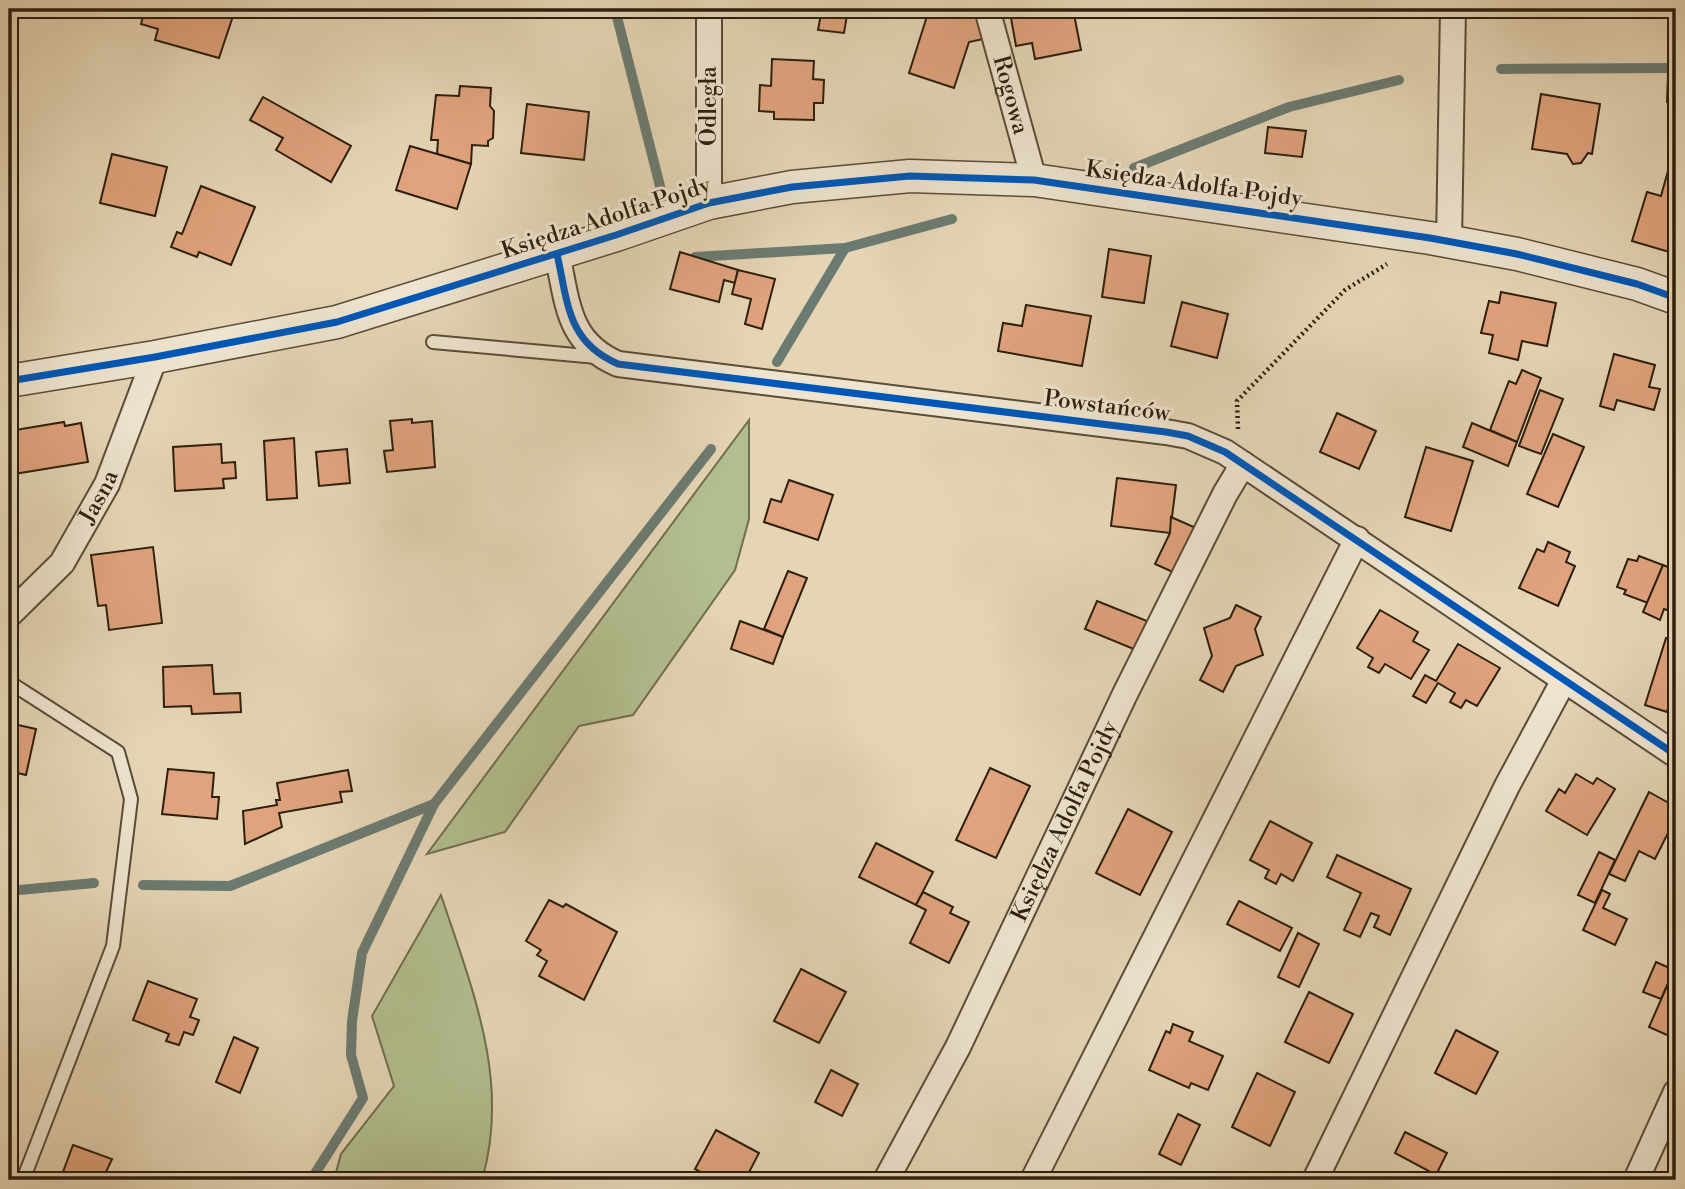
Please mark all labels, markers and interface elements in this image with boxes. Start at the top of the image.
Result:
street label: Rogowa [986,52,1035,138]
street label: Odległa [695,66,723,146]
street label: Księdza Adolfa Pojdy [1084,155,1305,213]
street label: Księdza Adolfa Pojdy [498,171,715,265]
street label: Powstańców [1042,384,1173,428]
street label: Jasna [73,466,125,530]
street label: Księdza Adolfa Pojdy [1005,716,1125,926]

